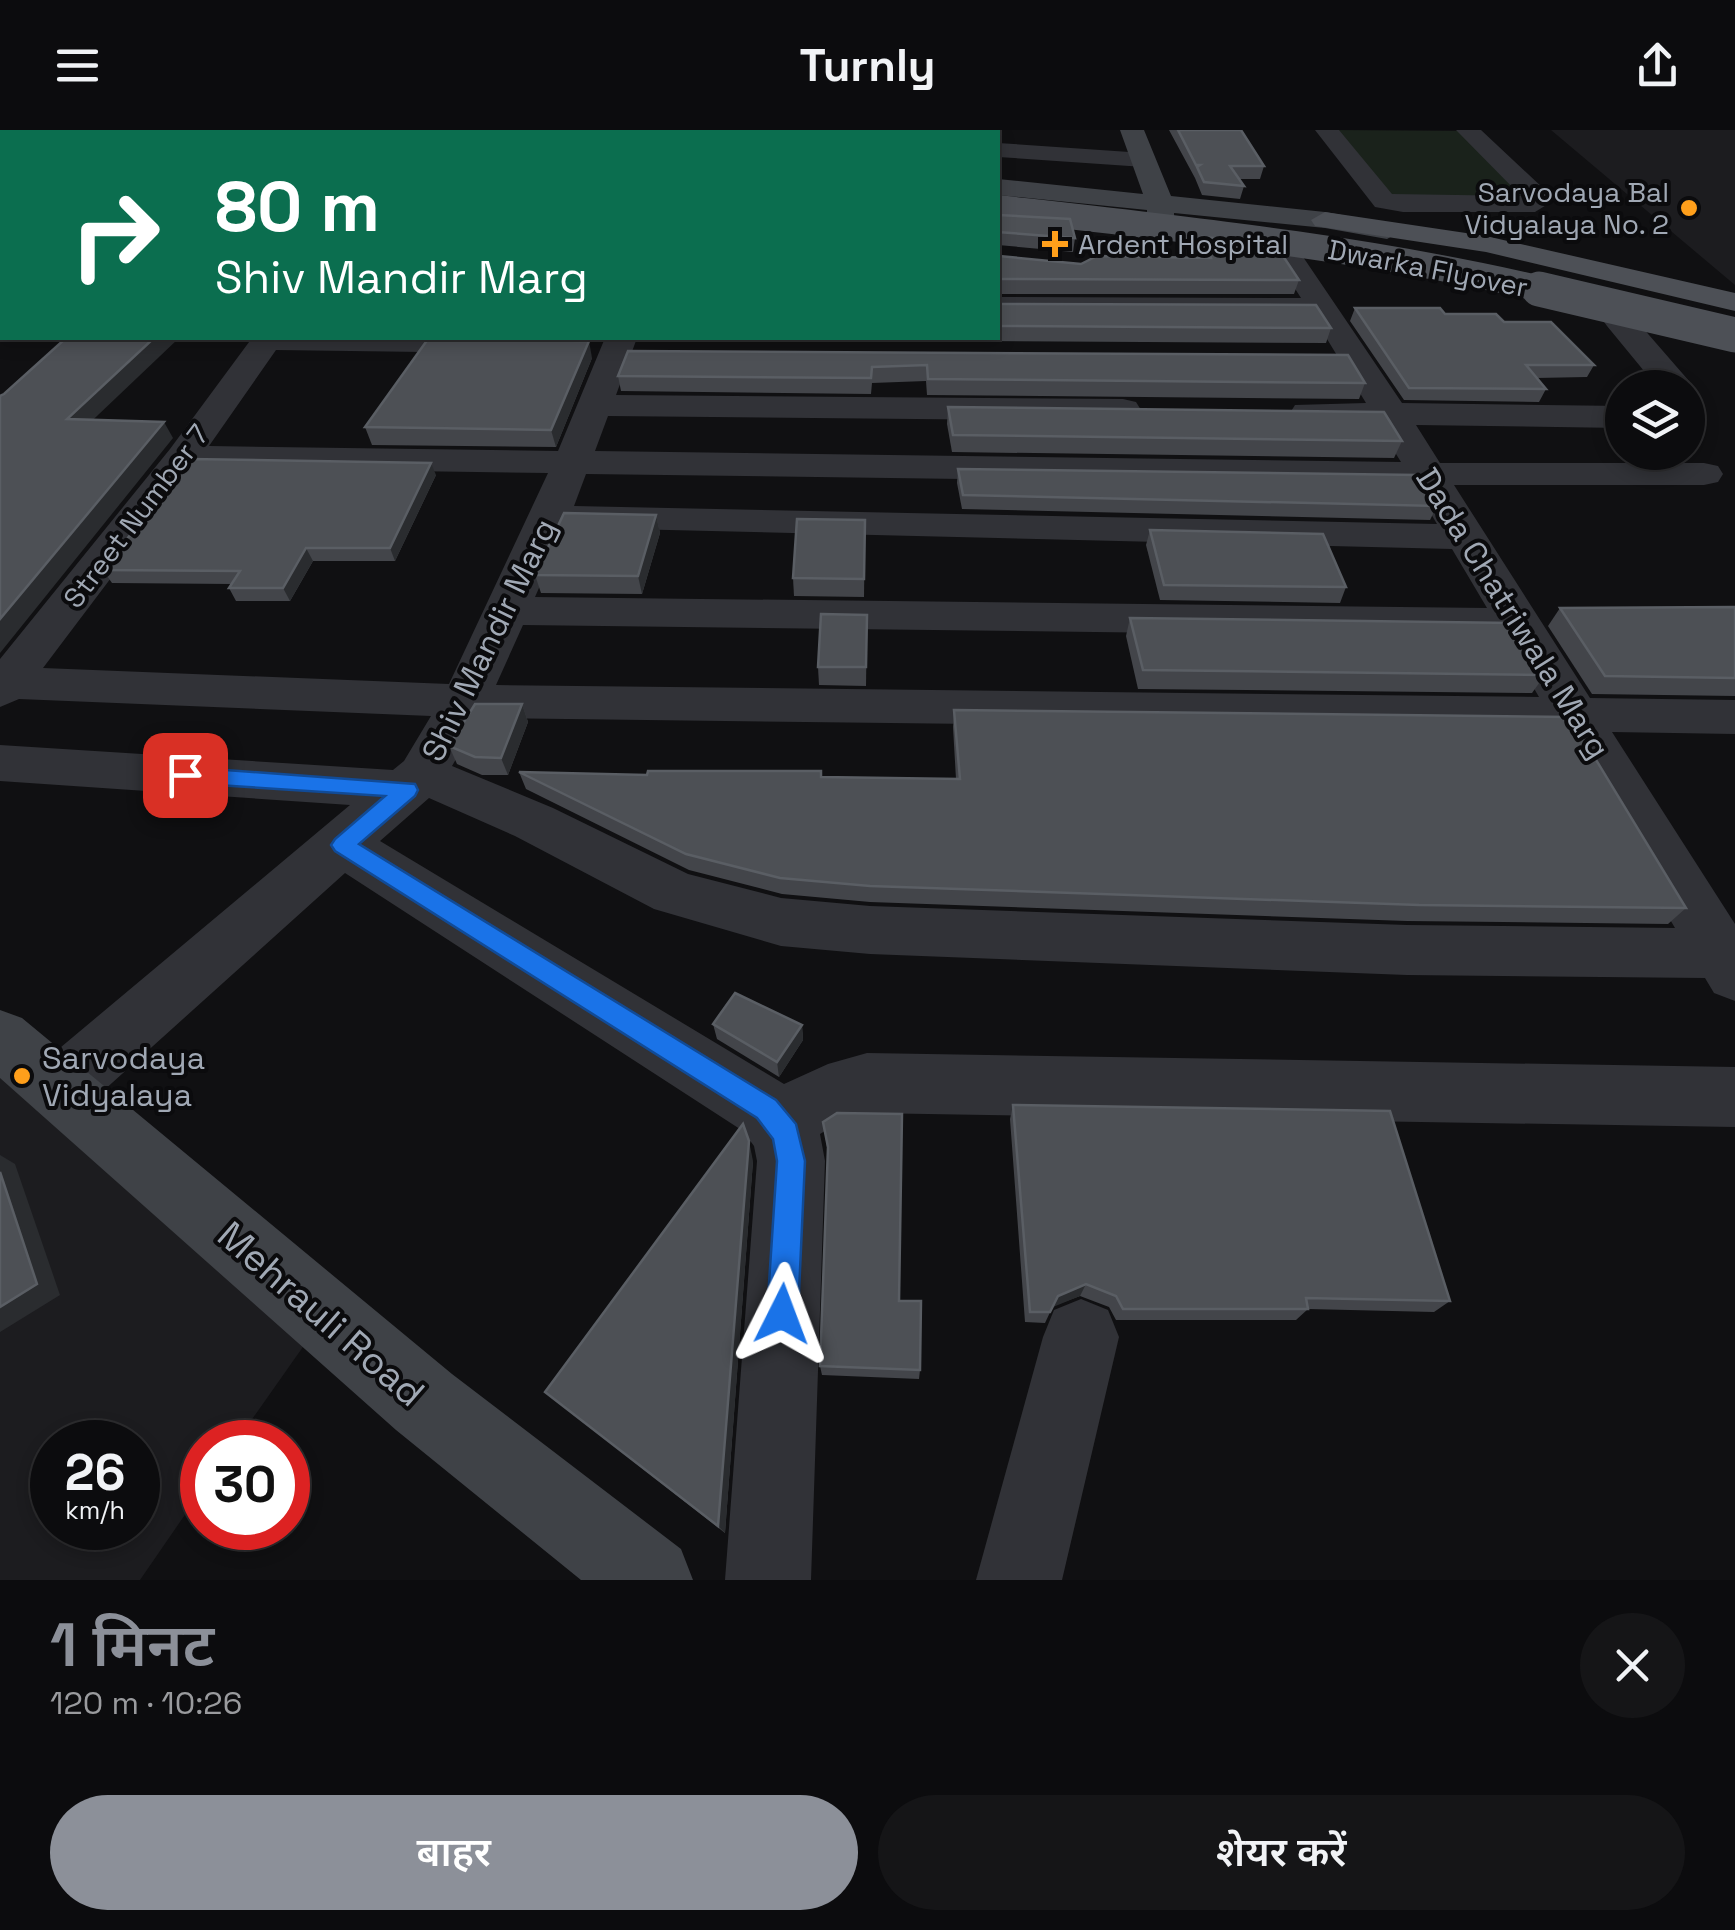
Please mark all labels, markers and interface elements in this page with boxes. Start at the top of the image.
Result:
text: Turnly [799,37,936,94]
icon: menu [50,38,105,93]
icon: share [1630,38,1685,93]
text: 80 m [215,162,380,251]
icon: right [50,170,180,300]
place label: Sarvodaya Bal Vidyalaya No. 2 [1465,174,1669,242]
marker: Sarvodaya Bal Vidyalaya No. 2 [1678,197,1700,219]
place label: Ardent Hospital [1078,226,1288,262]
marker: Ardent Hospital [1042,231,1068,257]
street label: Dwarka Flyover [1325,231,1531,305]
text: Shiv Mandir Marg [215,249,588,306]
map controls [1605,370,1705,470]
button: layers [1605,370,1705,470]
street label: Street Number 7 [55,417,217,615]
street label: Dada Chatriwala Marg [1407,460,1619,766]
street label: Shiv Mandir Marg [413,512,565,768]
pin [143,733,228,818]
icon: arrive [158,748,213,803]
place label: Sarvodaya Vidyalaya [42,1038,205,1115]
marker: Sarvodaya Vidyalaya [11,1065,33,1087]
street label: Mehrauli Road [208,1211,434,1417]
position arrow [730,1262,834,1366]
speed limit sign: 30 [180,1420,310,1550]
text: 26 [65,1441,125,1505]
text: km/h [65,1494,125,1526]
text: 1 मिनट [50,1607,214,1684]
button: close [1580,1613,1685,1718]
text: 120 m · 10:26 [50,1683,242,1723]
button: बाहर [50,1795,858,1910]
button: शेयर करें [878,1795,1685,1910]

